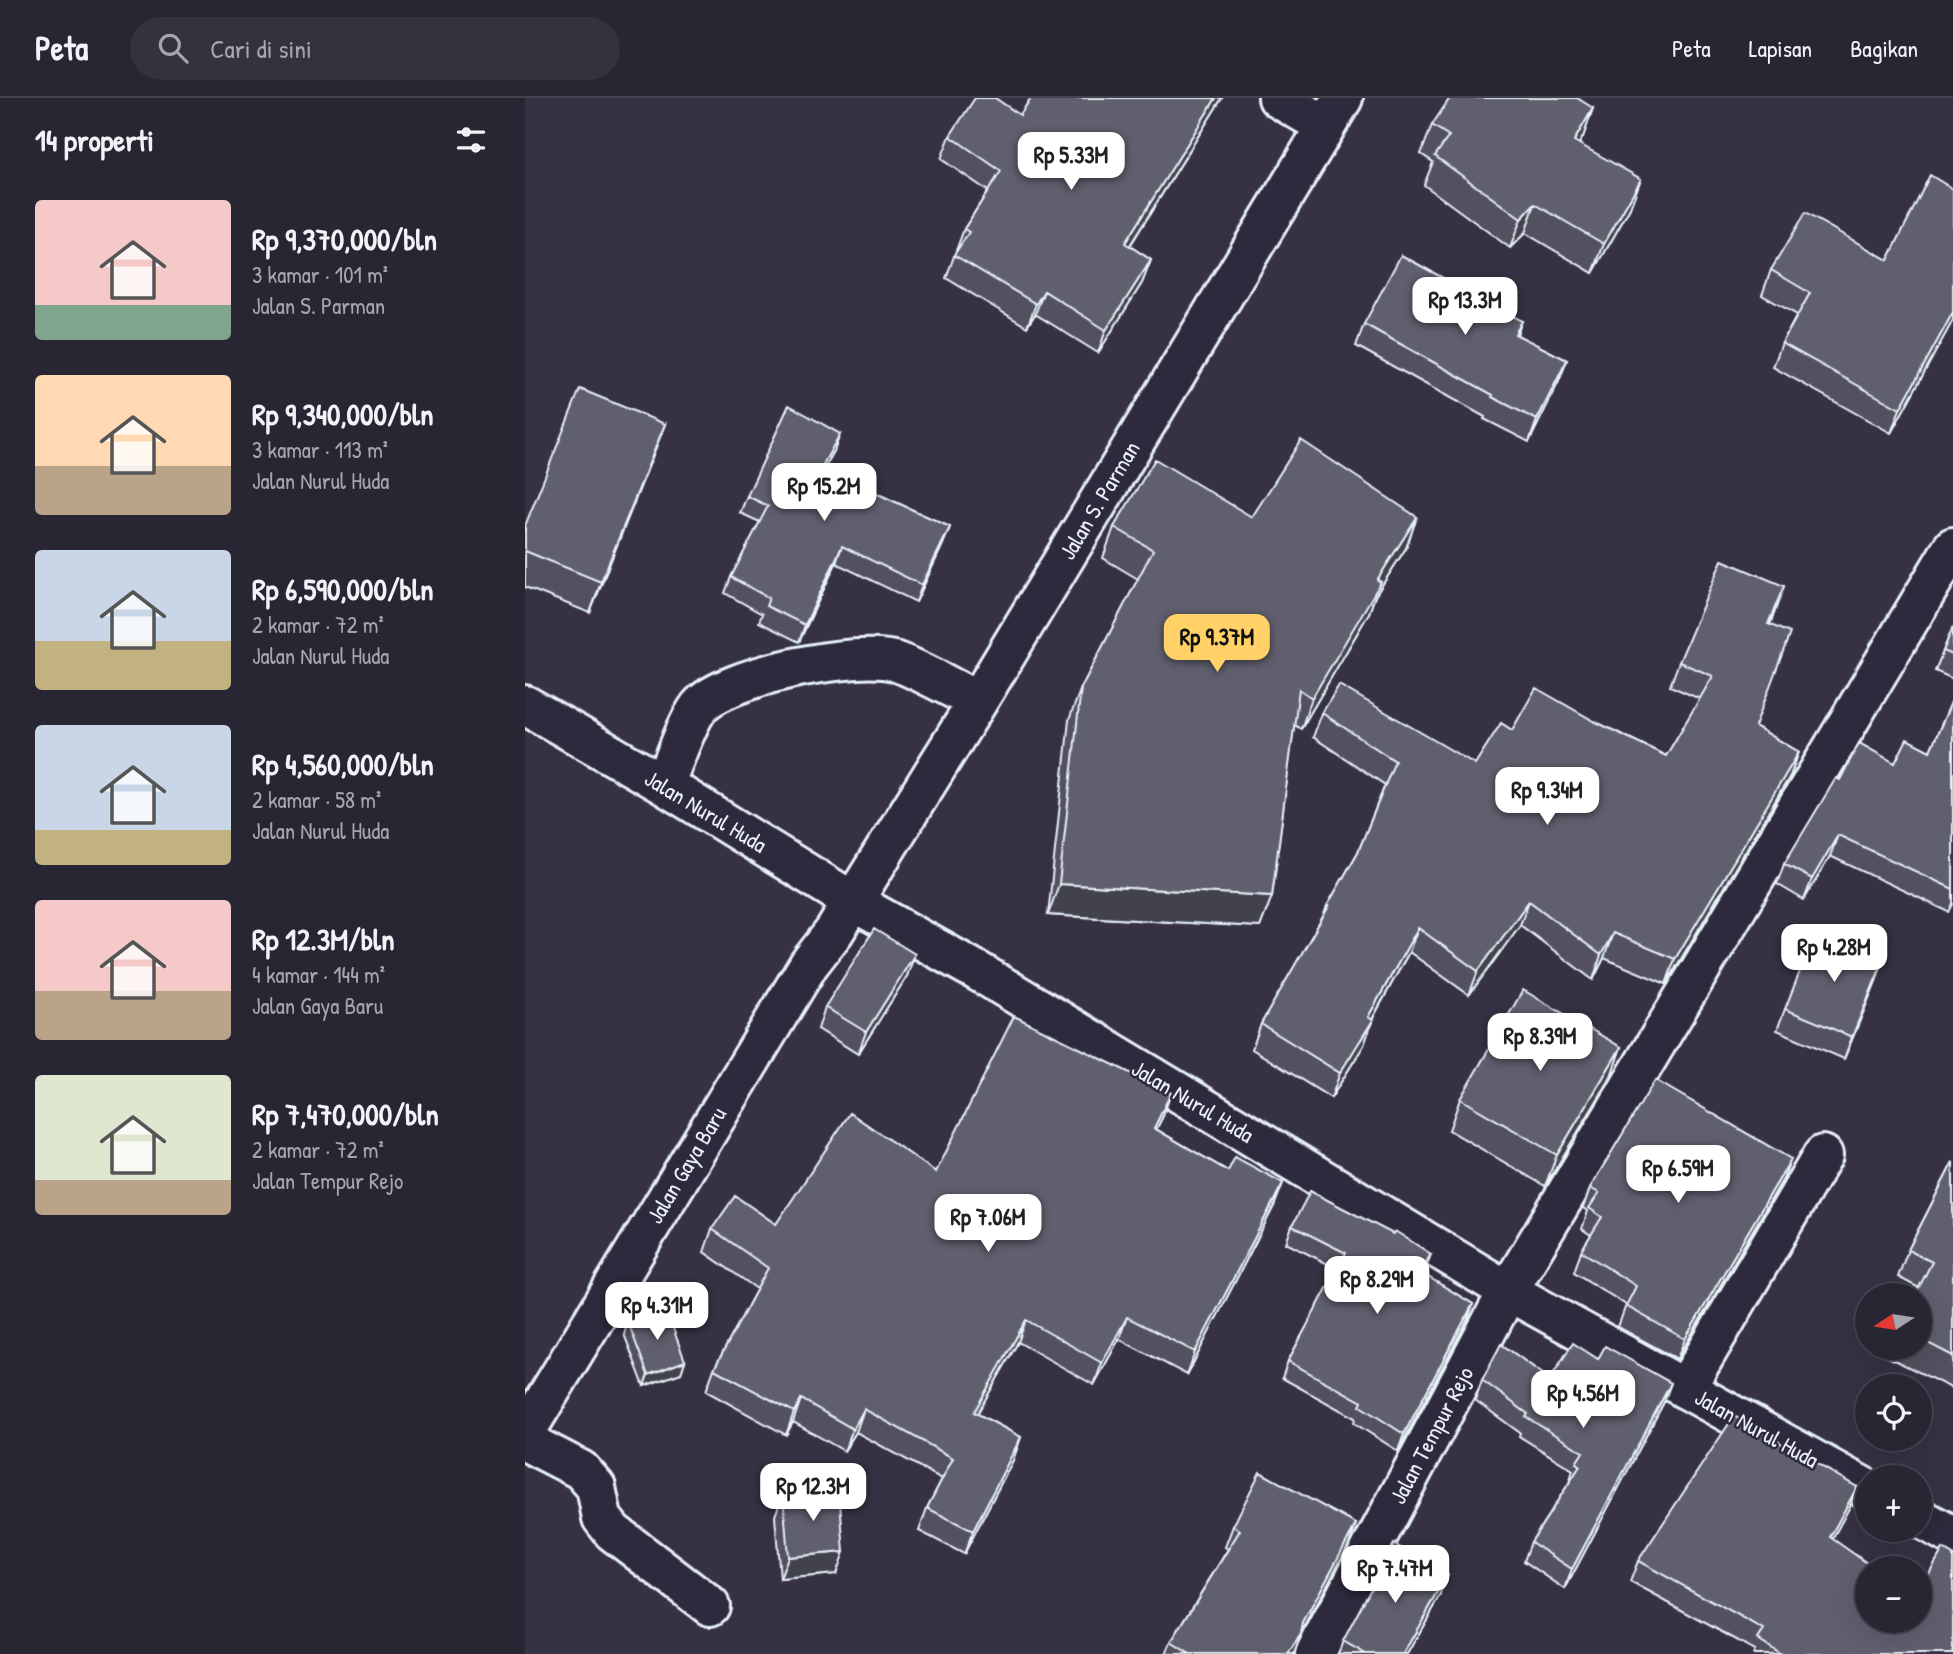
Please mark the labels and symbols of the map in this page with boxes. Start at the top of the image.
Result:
pin: Rp 5.33M [999,132,1143,192]
pin: Rp 13.3M [1393,278,1537,337]
street label: Jalan S. Parman [1051,435,1147,565]
pin: Rp 15.2M [752,464,896,523]
pin: Rp 9.37M [1145,614,1289,674]
street label: Jalan Nurul Huda [639,762,773,860]
pin: Rp 9.34M [1475,768,1619,827]
pin: Rp 4.28M [1762,924,1906,984]
pin: Rp 8.39M [1468,1014,1612,1073]
street label: Jalan Nurul Huda [1126,1052,1260,1150]
street label: Jalan Gaya Baru [639,1101,733,1229]
pin: Rp 6.59M [1606,1146,1750,1205]
pin: Rp 7.06M [916,1194,1060,1254]
pin: Rp 8.29M [1305,1256,1449,1316]
pin: Rp 4.31M [585,1282,729,1342]
north arrow [1855,1283,1932,1360]
street label: Jalan Tempur Rejo [1382,1361,1480,1509]
pin: Rp 4.56M [1511,1370,1655,1430]
street label: Jalan Nurul Huda [1689,1381,1825,1475]
pin: Rp 12.3M [741,1464,885,1523]
pin: Rp 7.47M [1323,1546,1467,1605]

